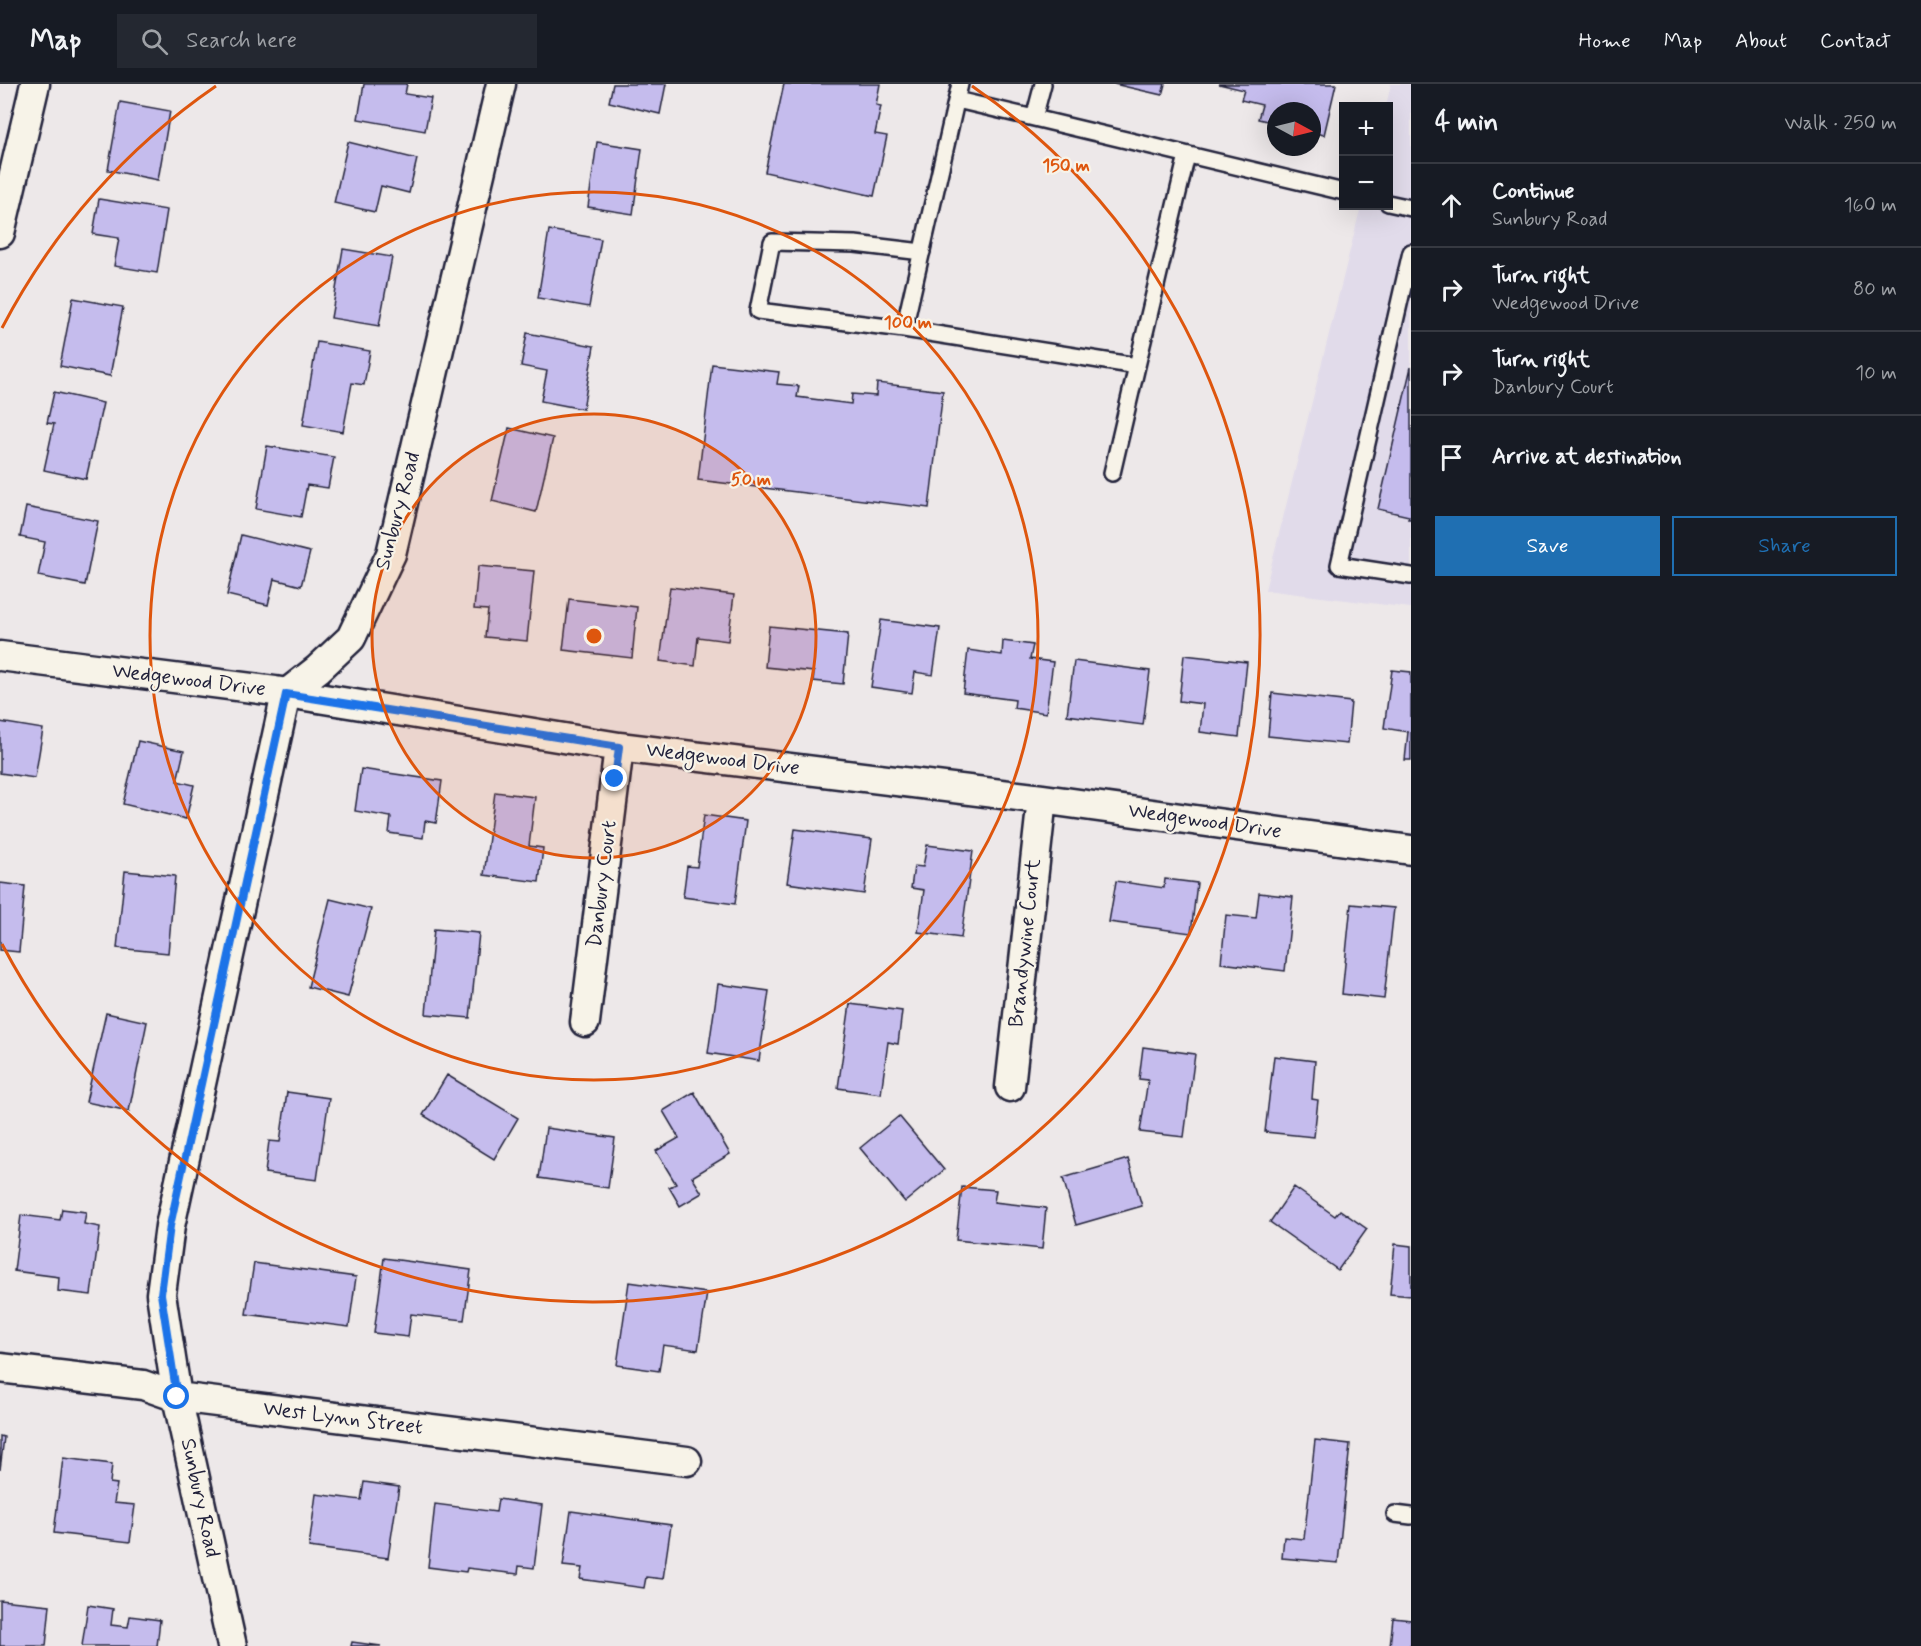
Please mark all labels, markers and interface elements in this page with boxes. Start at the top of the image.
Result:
search box [117,14,537,68]
text: Map [30,23,81,60]
icon: search [138,25,171,58]
text: Search here [186,27,297,55]
text: Home [1579,27,1631,55]
text: Map [1664,27,1702,55]
text: About [1735,27,1787,55]
text: Contact [1820,27,1891,55]
north arrow [1267,102,1321,156]
map controls [1339,102,1393,210]
button: + [1339,102,1393,156]
text: 4 min [1435,106,1498,140]
text: Walk · 250 m [1785,110,1897,137]
text: 150 m [1042,154,1090,178]
button: − [1339,156,1393,210]
text: Continue [1492,178,1574,206]
icon: ahead [1435,189,1468,222]
text: 160 m [1844,192,1897,219]
text: Sunbury Road [1492,206,1607,233]
text: Turn right [1492,262,1590,290]
icon: right [1435,273,1468,306]
text: 80 m [1853,276,1897,303]
text: Wedgewood Drive [1492,290,1639,317]
text: 100 m [884,311,932,335]
text: Turn right [1492,346,1590,374]
icon: right [1435,357,1468,390]
text: 10 m [1855,360,1897,387]
text: Danbury Court [1492,374,1614,401]
icon: arrive [1435,441,1468,474]
text: Arrive at destination [1492,443,1682,471]
street label: Sunbury Road [369,449,427,573]
text: 50 m [731,468,771,492]
button: Save [1435,516,1660,576]
button: Share [1672,516,1897,576]
centre of rings [584,626,604,646]
street label: Wedgewood Drive [110,657,267,704]
street label: Wedgewood Drive [644,736,801,783]
route end [601,765,627,791]
street label: Wedgewood Drive [1126,796,1284,847]
street label: Danbury Court [580,819,624,949]
street label: Brandywine Court [1002,857,1048,1029]
route start [163,1383,189,1409]
street label: West Lynn Street [262,1394,425,1442]
street label: Sunbury Road [174,1436,226,1560]

